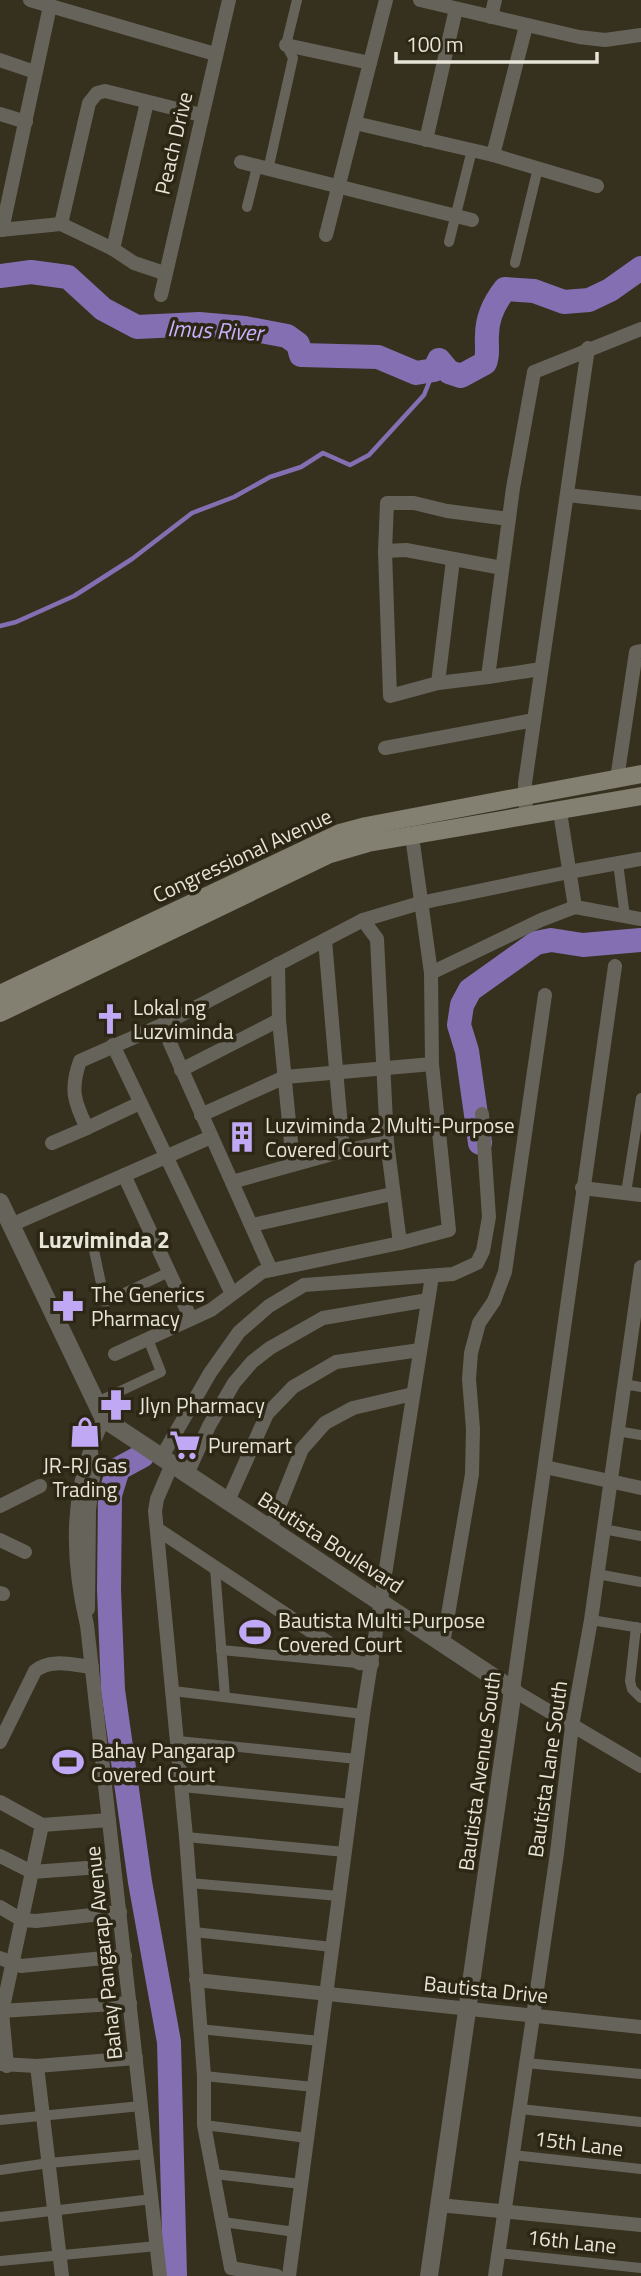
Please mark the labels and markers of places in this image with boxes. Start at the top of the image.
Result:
place label: Lokal ng Luzviminda [133,991,234,1047]
church icon: Lokal ng Luzviminda [93,1002,127,1036]
place label: Luzviminda 2 Multi-Purpose Covered Court [265,1109,515,1165]
building icon: Luzviminda 2 Multi-Purpose Covered Court [225,1120,259,1154]
place label: The Generics Pharmacy [91,1278,205,1334]
pharmacy icon: The Generics Pharmacy [51,1289,85,1323]
pharmacy icon: Jlyn Pharmacy [99,1388,133,1422]
place label: Jlyn Pharmacy [139,1389,265,1421]
shop icon: JR-RJ Gas Trading [68,1415,102,1449]
supermarket icon: Puremart [168,1428,202,1462]
place label: Puremart [208,1429,293,1461]
place label: JR-RJ Gas Trading [43,1449,127,1505]
place label: Bautista Multi-Purpose Covered Court [278,1604,485,1660]
sports icon: Bautista Multi-Purpose Covered Court [238,1615,272,1649]
place label: Bahay Pangarap Covered Court [91,1734,235,1790]
sports icon: Bahay Pangarap Covered Court [51,1745,85,1779]

